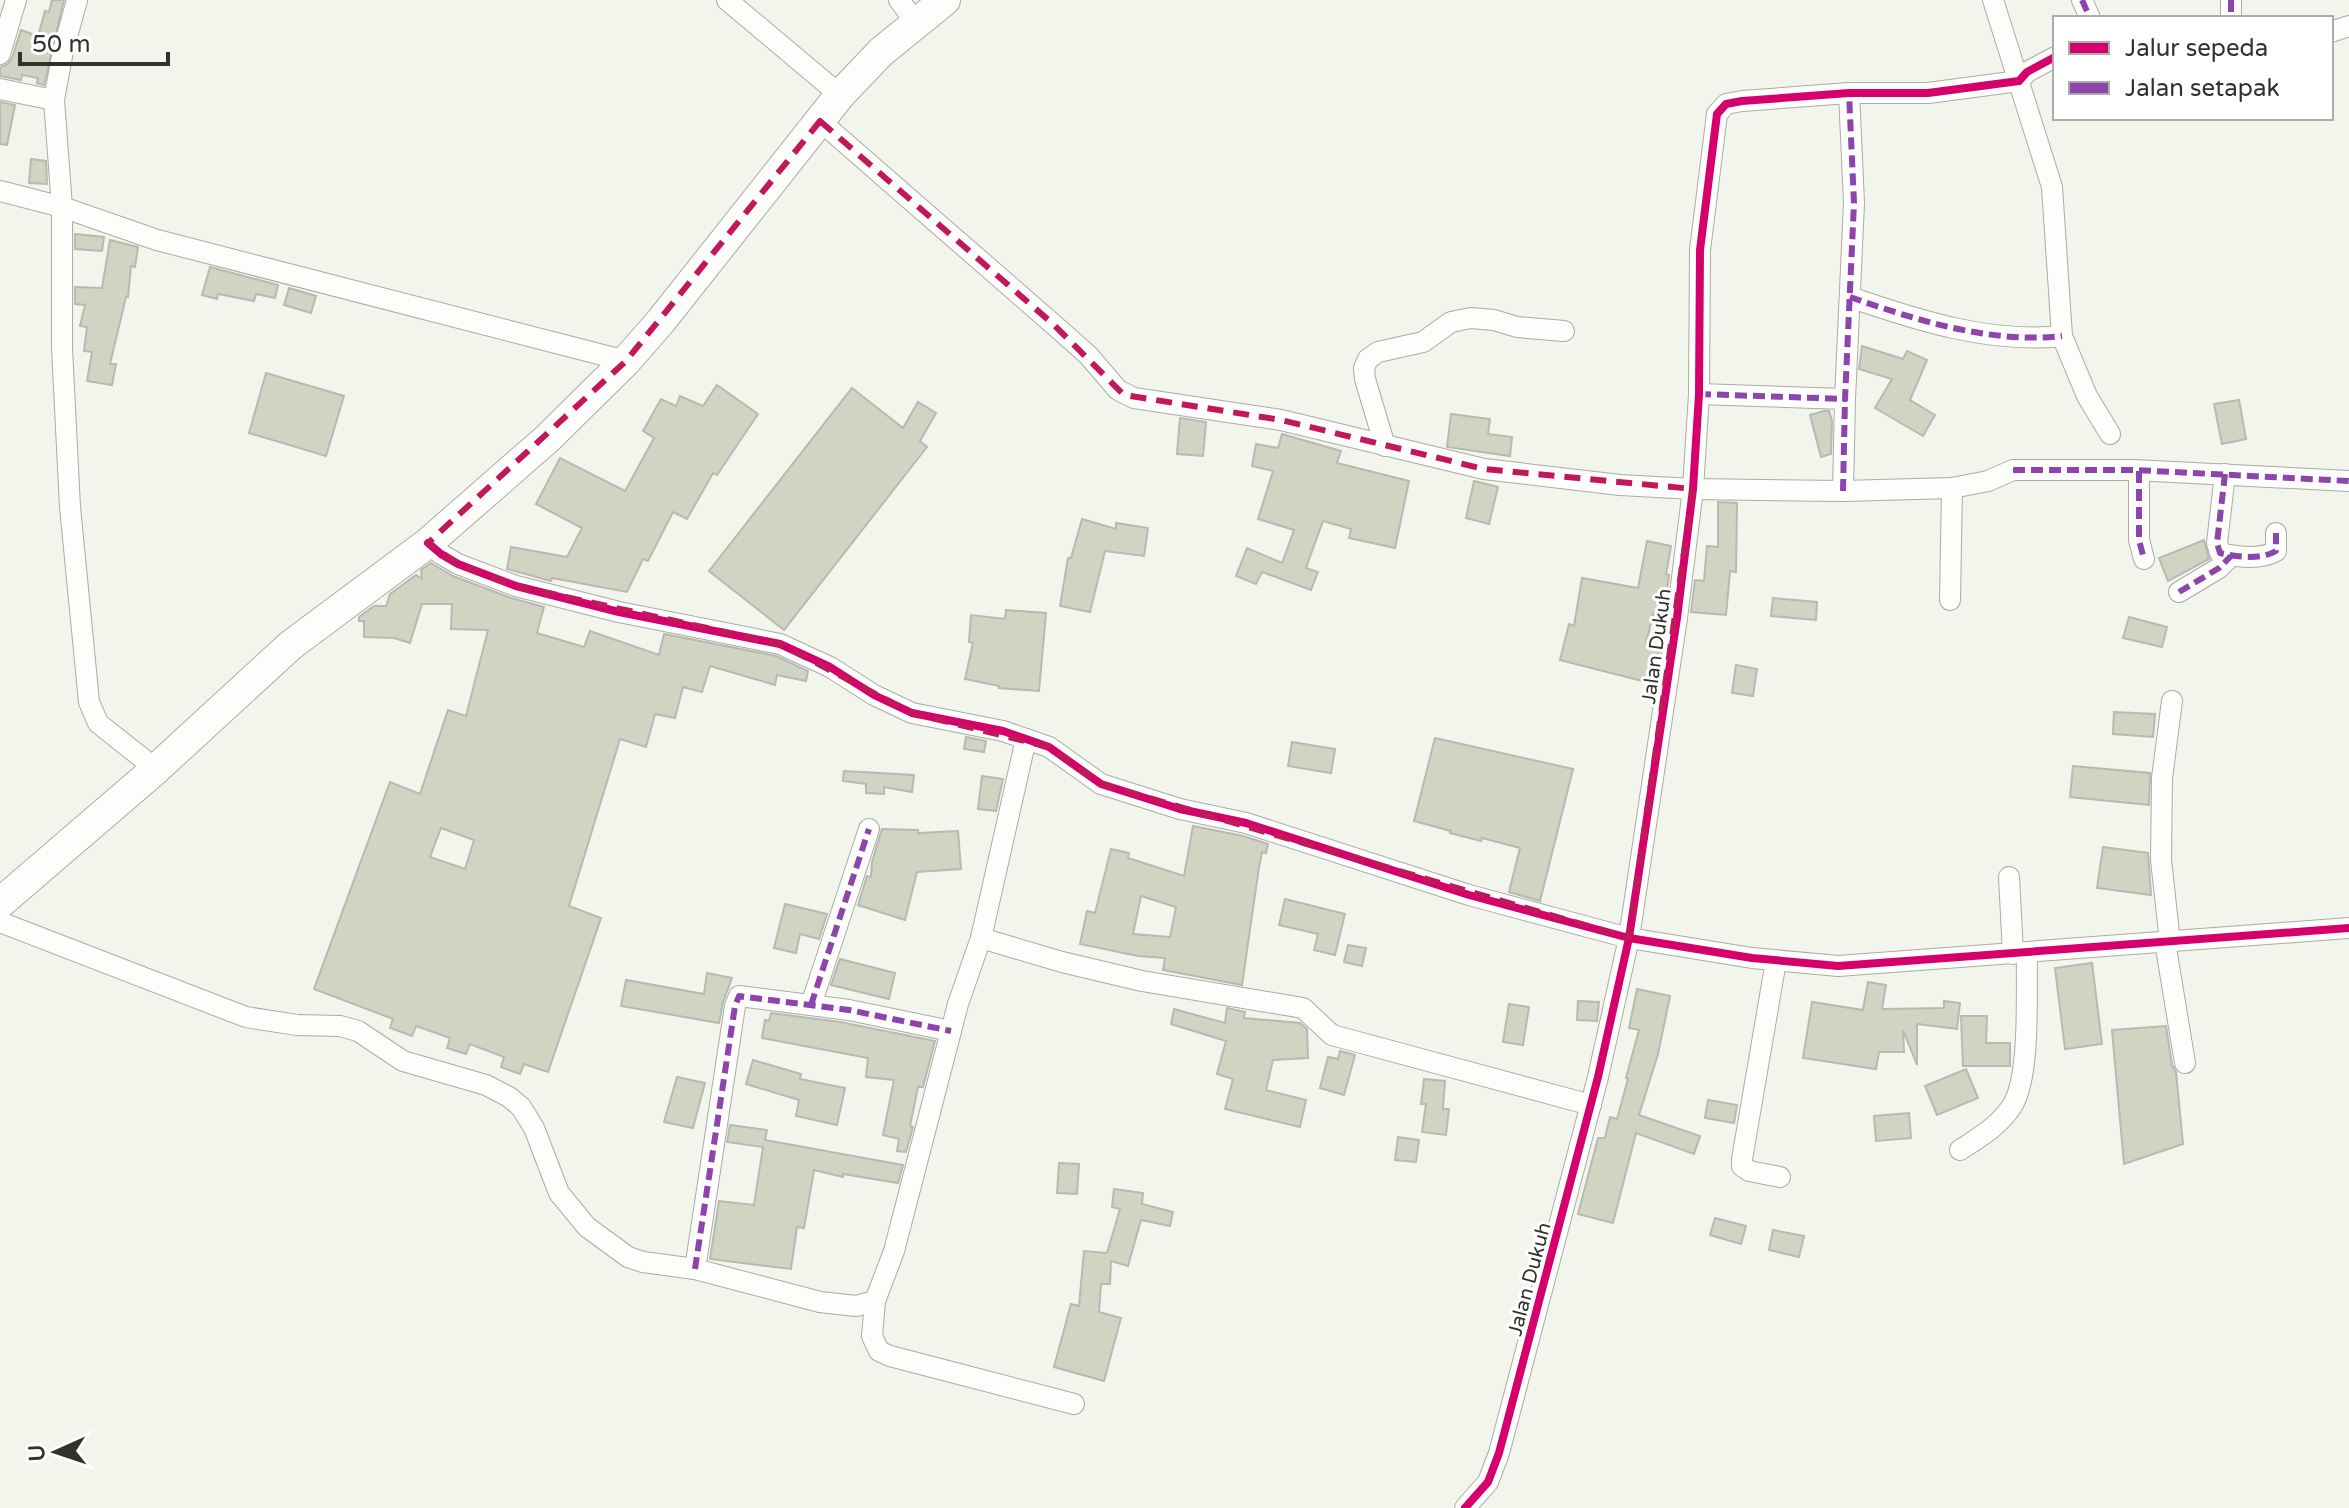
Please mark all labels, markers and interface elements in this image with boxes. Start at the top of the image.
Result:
scale bar [20,16,168,66]
legend [2053,16,2333,120]
text: 50 m [32,30,90,59]
text: Jalur sepeda [2125,34,2268,63]
text: Jalan setapak [2125,74,2279,103]
street label: Jalan Dukuh [1637,587,1677,705]
street label: Jalan Dukuh [1503,1220,1557,1339]
north arrow [16,1412,96,1492]
text: U [24,1444,50,1462]

